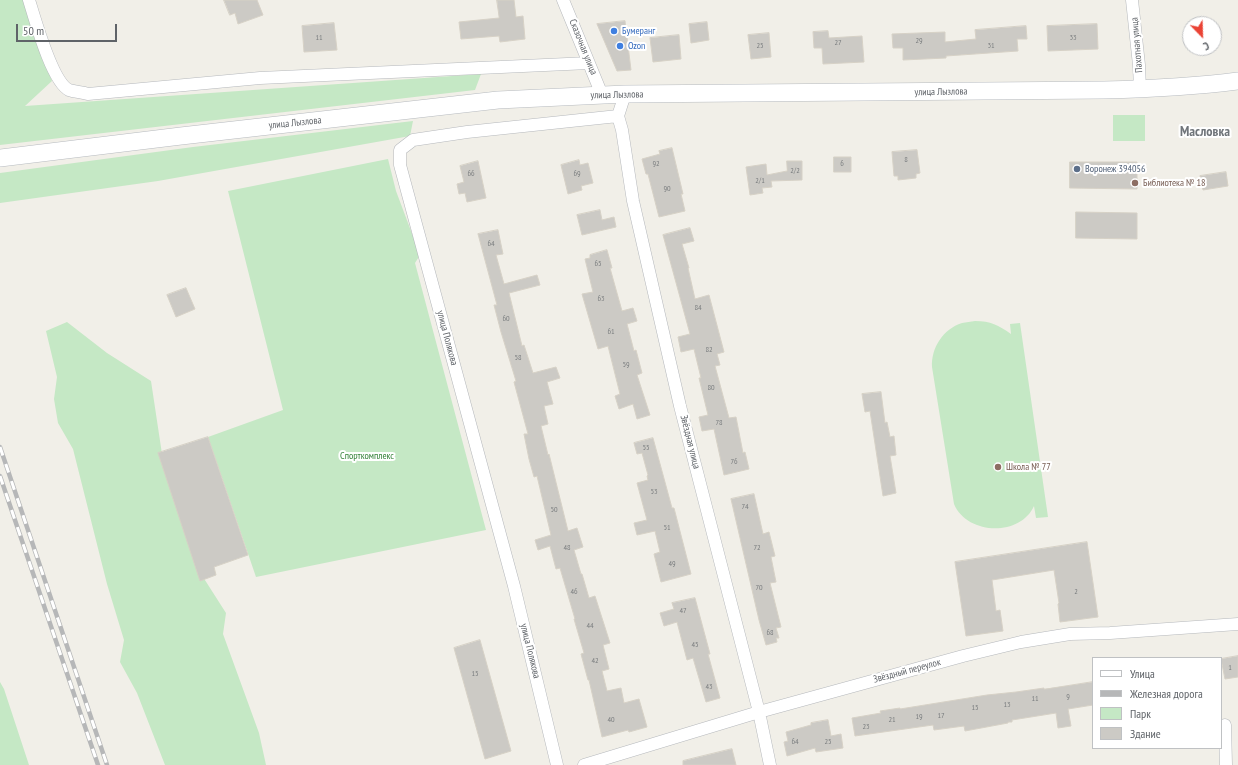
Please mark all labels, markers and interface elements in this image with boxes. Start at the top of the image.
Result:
scale bar [18,16,119,42]
north arrow [1182,16,1222,56]
street label: Сказочная улица [566,17,600,77]
street label: Пахотная улица [1129,17,1145,73]
text: 50 m [23,23,44,38]
place label: Бумеранг [622,25,655,37]
marker: Бумеранг [609,26,619,36]
house number: 11 [315,33,323,43]
house number: 33 [1069,33,1077,43]
house number: 29 [915,36,923,46]
house number: 27 [834,38,842,48]
text: С [1201,39,1211,54]
place label: Ozon [628,40,646,52]
marker: Ozon [615,41,625,51]
house number: 25 [756,41,764,51]
house number: 31 [987,41,995,51]
street label: улица Лызлова [914,86,968,98]
street label: улица Лызлова [590,89,644,101]
street label: улица Лызлова [268,114,322,132]
district label: Масловка [1180,124,1230,140]
house number: 8 [904,155,908,165]
house number: 92 [652,159,660,169]
house number: 6 [840,159,844,169]
place label: Воронеж 394056 [1085,163,1146,175]
marker: Воронеж 394056 [1072,164,1082,174]
house number: 2/2 [790,166,800,176]
house number: 66 [467,169,475,179]
house number: 69 [573,169,581,179]
house number: 2/1 [755,176,765,186]
place label: Библиотека № 18 [1143,177,1205,189]
marker: Библиотека № 18 [1130,178,1140,188]
house number: 90 [663,184,671,194]
house number: 64 [487,239,495,249]
house number: 65 [594,259,602,269]
house number: 63 [597,294,605,304]
house number: 84 [694,303,702,313]
street label: улица Полякова [434,309,460,367]
house number: 60 [502,314,510,324]
house number: 61 [607,327,615,337]
house number: 82 [705,345,713,355]
house number: 58 [514,353,522,363]
house number: 59 [622,360,630,370]
house number: 80 [707,383,715,393]
street label: Звёздная улица [677,414,703,470]
house number: 78 [715,418,723,428]
house number: 55 [642,443,650,453]
park label: Спорткомплекс [340,450,394,462]
house number: 76 [730,457,738,467]
place label: Школа № 77 [1006,461,1051,473]
marker: Школа № 77 [993,462,1003,472]
house number: 53 [650,487,658,497]
house number: 74 [741,502,749,512]
house number: 50 [550,505,558,515]
house number: 51 [663,523,671,533]
house number: 48 [563,543,571,553]
house number: 72 [753,543,761,553]
house number: 49 [668,559,676,569]
house number: 70 [755,583,763,593]
house number: 46 [570,587,578,597]
house number: 2 [1074,587,1078,597]
house number: 47 [679,606,687,616]
house number: 44 [586,621,594,631]
street label: улица Полякова [517,622,543,680]
house number: 68 [766,628,774,638]
house number: 45 [691,640,699,650]
house number: 42 [591,656,599,666]
street label: Звёздный переулок [872,656,942,686]
legend [1092,657,1222,749]
house number: 1 [1228,663,1232,673]
text: Улица [1130,666,1155,681]
house number: 15 [471,669,479,679]
house number: 43 [705,682,713,692]
text: Железная дорога [1130,686,1203,701]
house number: 9 [1066,692,1070,702]
house number: 11 [1031,694,1039,704]
house number: 13 [1003,700,1011,710]
house number: 15 [971,703,979,713]
text: Парк [1130,706,1151,721]
house number: 17 [937,711,945,721]
house number: 19 [915,712,923,722]
house number: 40 [607,715,615,725]
house number: 21 [888,715,896,725]
house number: 23 [862,722,870,732]
text: Здание [1130,726,1161,741]
house number: 64 [791,737,799,747]
house number: 25 [824,737,832,747]

